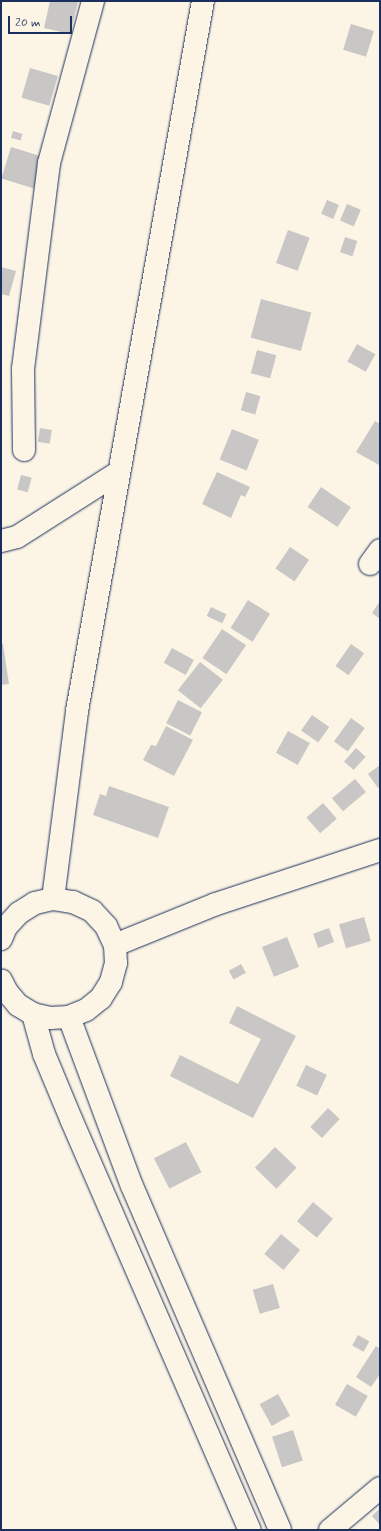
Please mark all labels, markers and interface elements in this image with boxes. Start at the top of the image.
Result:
scale bar [10,8,74,34]
text: 20 m [15,15,41,31]

